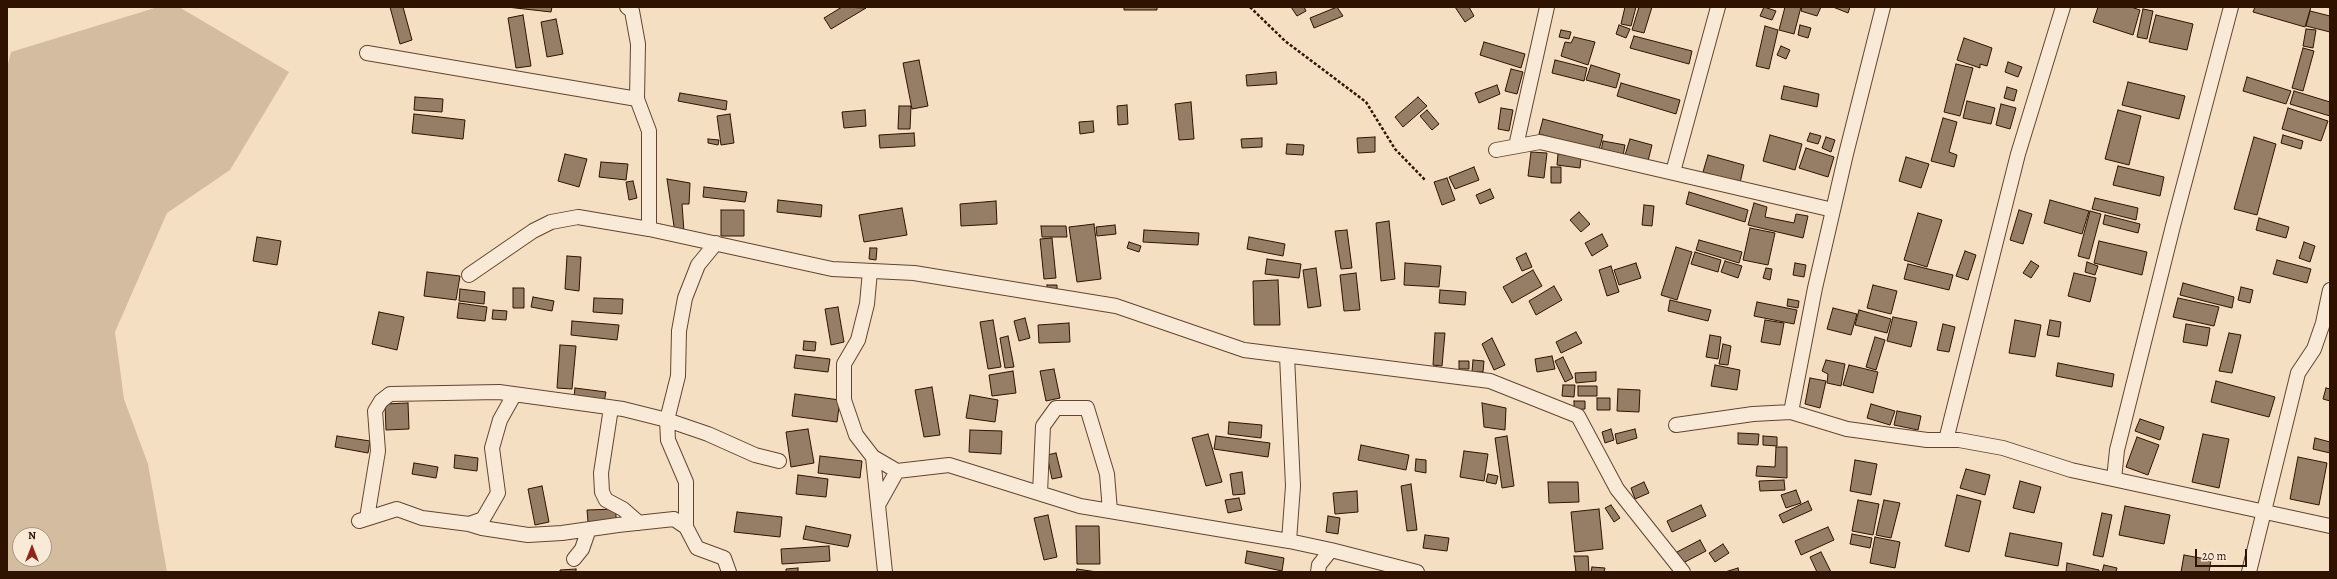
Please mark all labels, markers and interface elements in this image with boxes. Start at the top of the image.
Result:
north arrow [12,527,52,567]
text: N [28,528,36,543]
scale bar [2197,541,2249,567]
text: 20 m [2202,548,2226,564]

